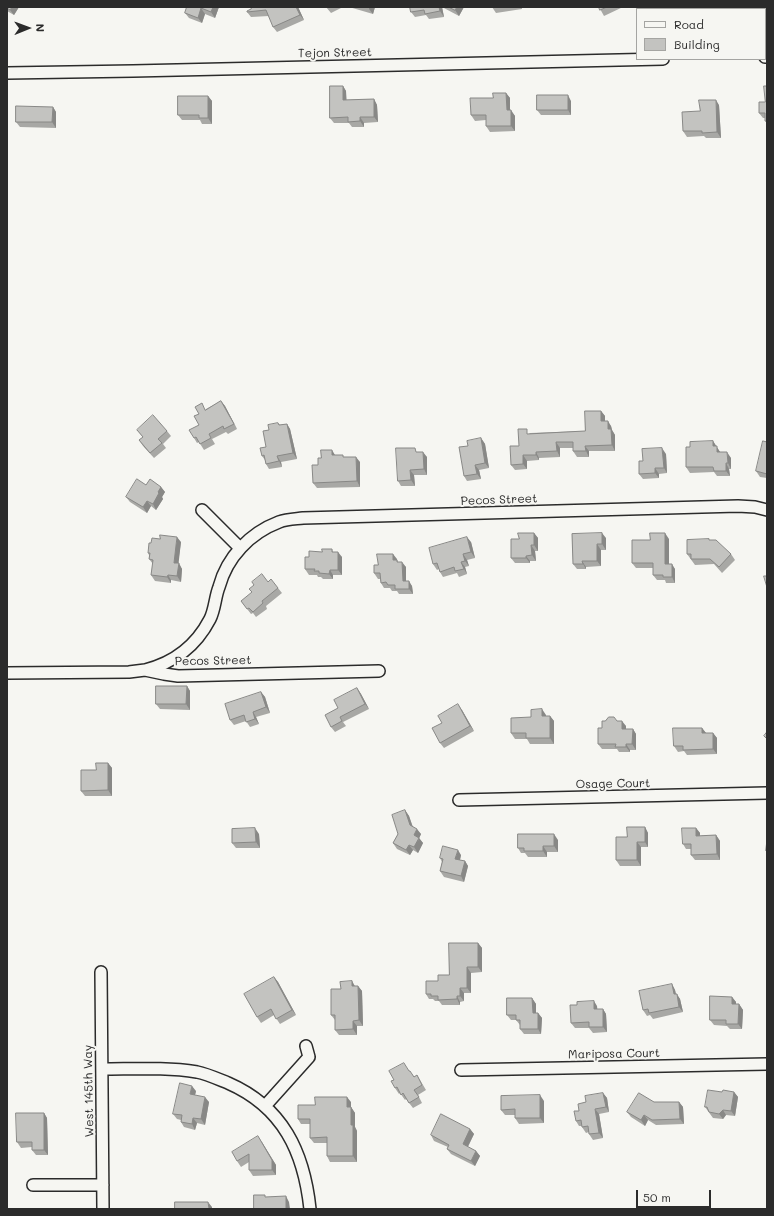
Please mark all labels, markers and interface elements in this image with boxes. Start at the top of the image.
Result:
north arrow [8,8,48,48]
legend [636,8,766,60]
text: Road [674,16,704,32]
text: N [33,23,48,32]
text: Building [674,36,720,52]
street label: Tejon Street [298,45,372,61]
street label: Pecos Street [460,491,538,509]
street label: Pecos Street [174,653,252,669]
street label: Osage Court [576,776,650,792]
street label: West 145th Way [81,1045,97,1137]
street label: Mariposa Court [568,1046,660,1062]
scale bar [638,1182,713,1208]
text: 50 m [643,1189,671,1205]

